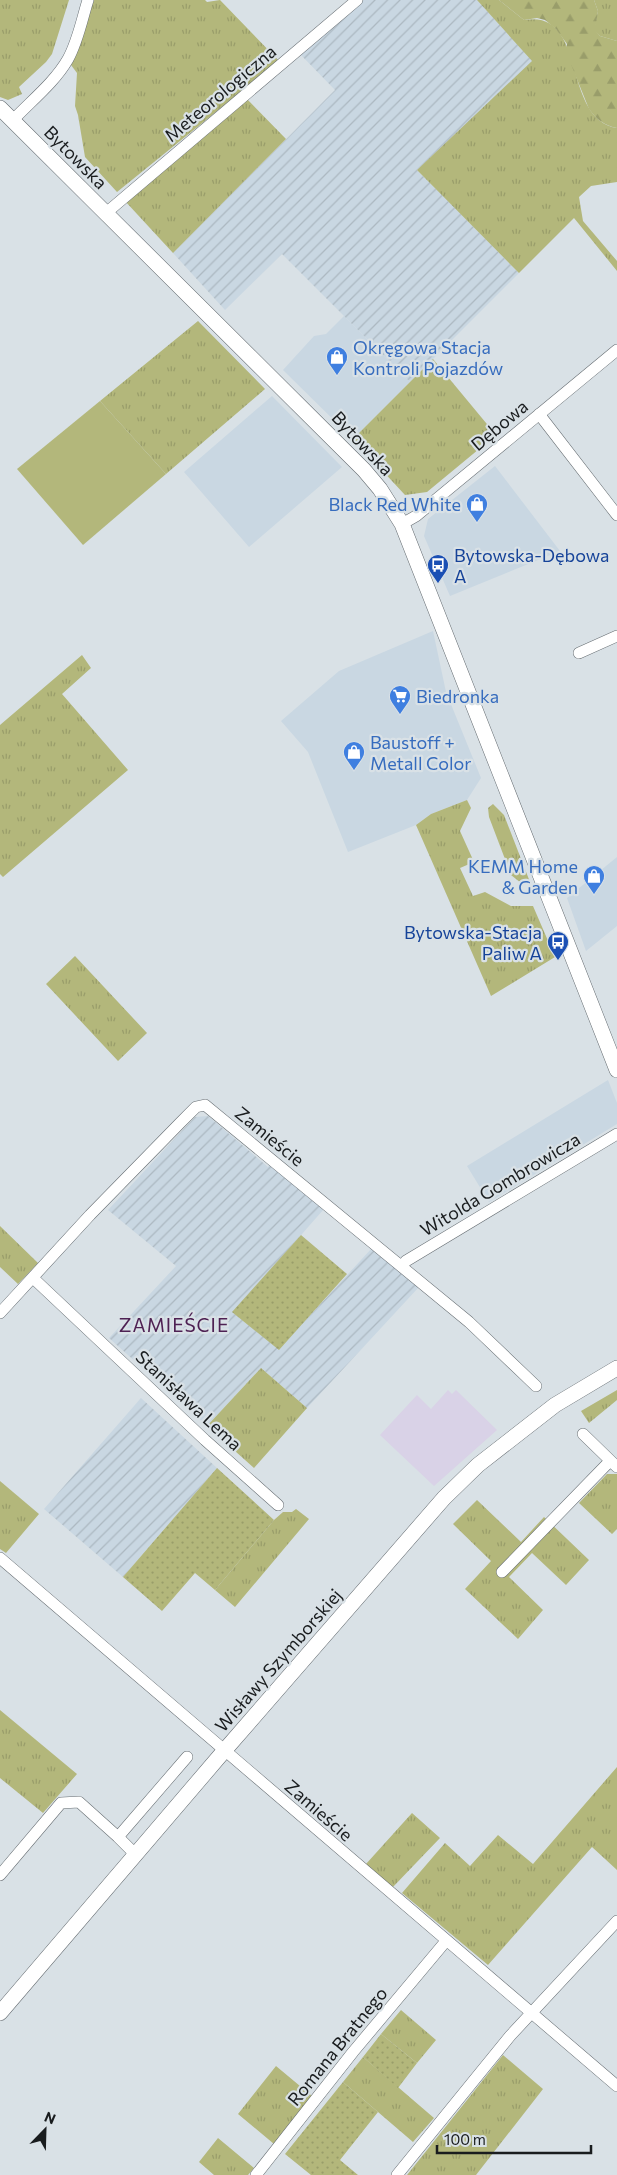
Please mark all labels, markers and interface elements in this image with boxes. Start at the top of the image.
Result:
street label: Meteorologiczna [160,40,280,146]
street label: Bytowska [40,121,112,193]
place label: Okręgowa Stacja Kontroli Pojazdów [353,336,503,379]
shop icon: Okręgowa Stacja Kontroli Pojazdów [325,345,349,376]
street label: Dębowa [466,395,532,455]
street label: Bytowska [328,406,398,480]
shop icon: Black Red White [465,492,489,523]
place label: Black Red White [328,493,461,515]
place label: Bytowska-Dębowa A [454,544,609,587]
bus stop icon: Bytowska-Dębowa A [426,553,450,584]
supermarket icon: Biedronka [388,684,412,715]
place label: Biedronka [416,685,499,707]
place label: Baustoff + Metall Color [370,731,472,774]
shop icon: Baustoff + Metall Color [342,740,366,771]
place label: KEMM Home & Garden [468,855,578,898]
shop icon: KEMM Home & Garden [582,864,606,895]
place label: Bytowska-Stacja Paliw A [404,921,542,964]
bus stop icon: Bytowska-Stacja Paliw A [546,930,570,961]
street label: Zamieście [231,1101,309,1171]
street label: Witolda Gombrowicza [416,1128,584,1240]
district label: ZAMIEŚCIE [119,1312,229,1336]
street label: Stanisława Lema [131,1345,247,1455]
street label: Wisławy Szymborskiej [210,1584,346,1736]
street label: Zamieście [281,1775,357,1845]
street label: Romana Bratnego [282,1982,392,2110]
north arrow [20,2105,70,2155]
text: N [42,2108,58,2127]
scale bar [437,2122,591,2154]
text: 100 m [444,2130,486,2148]

